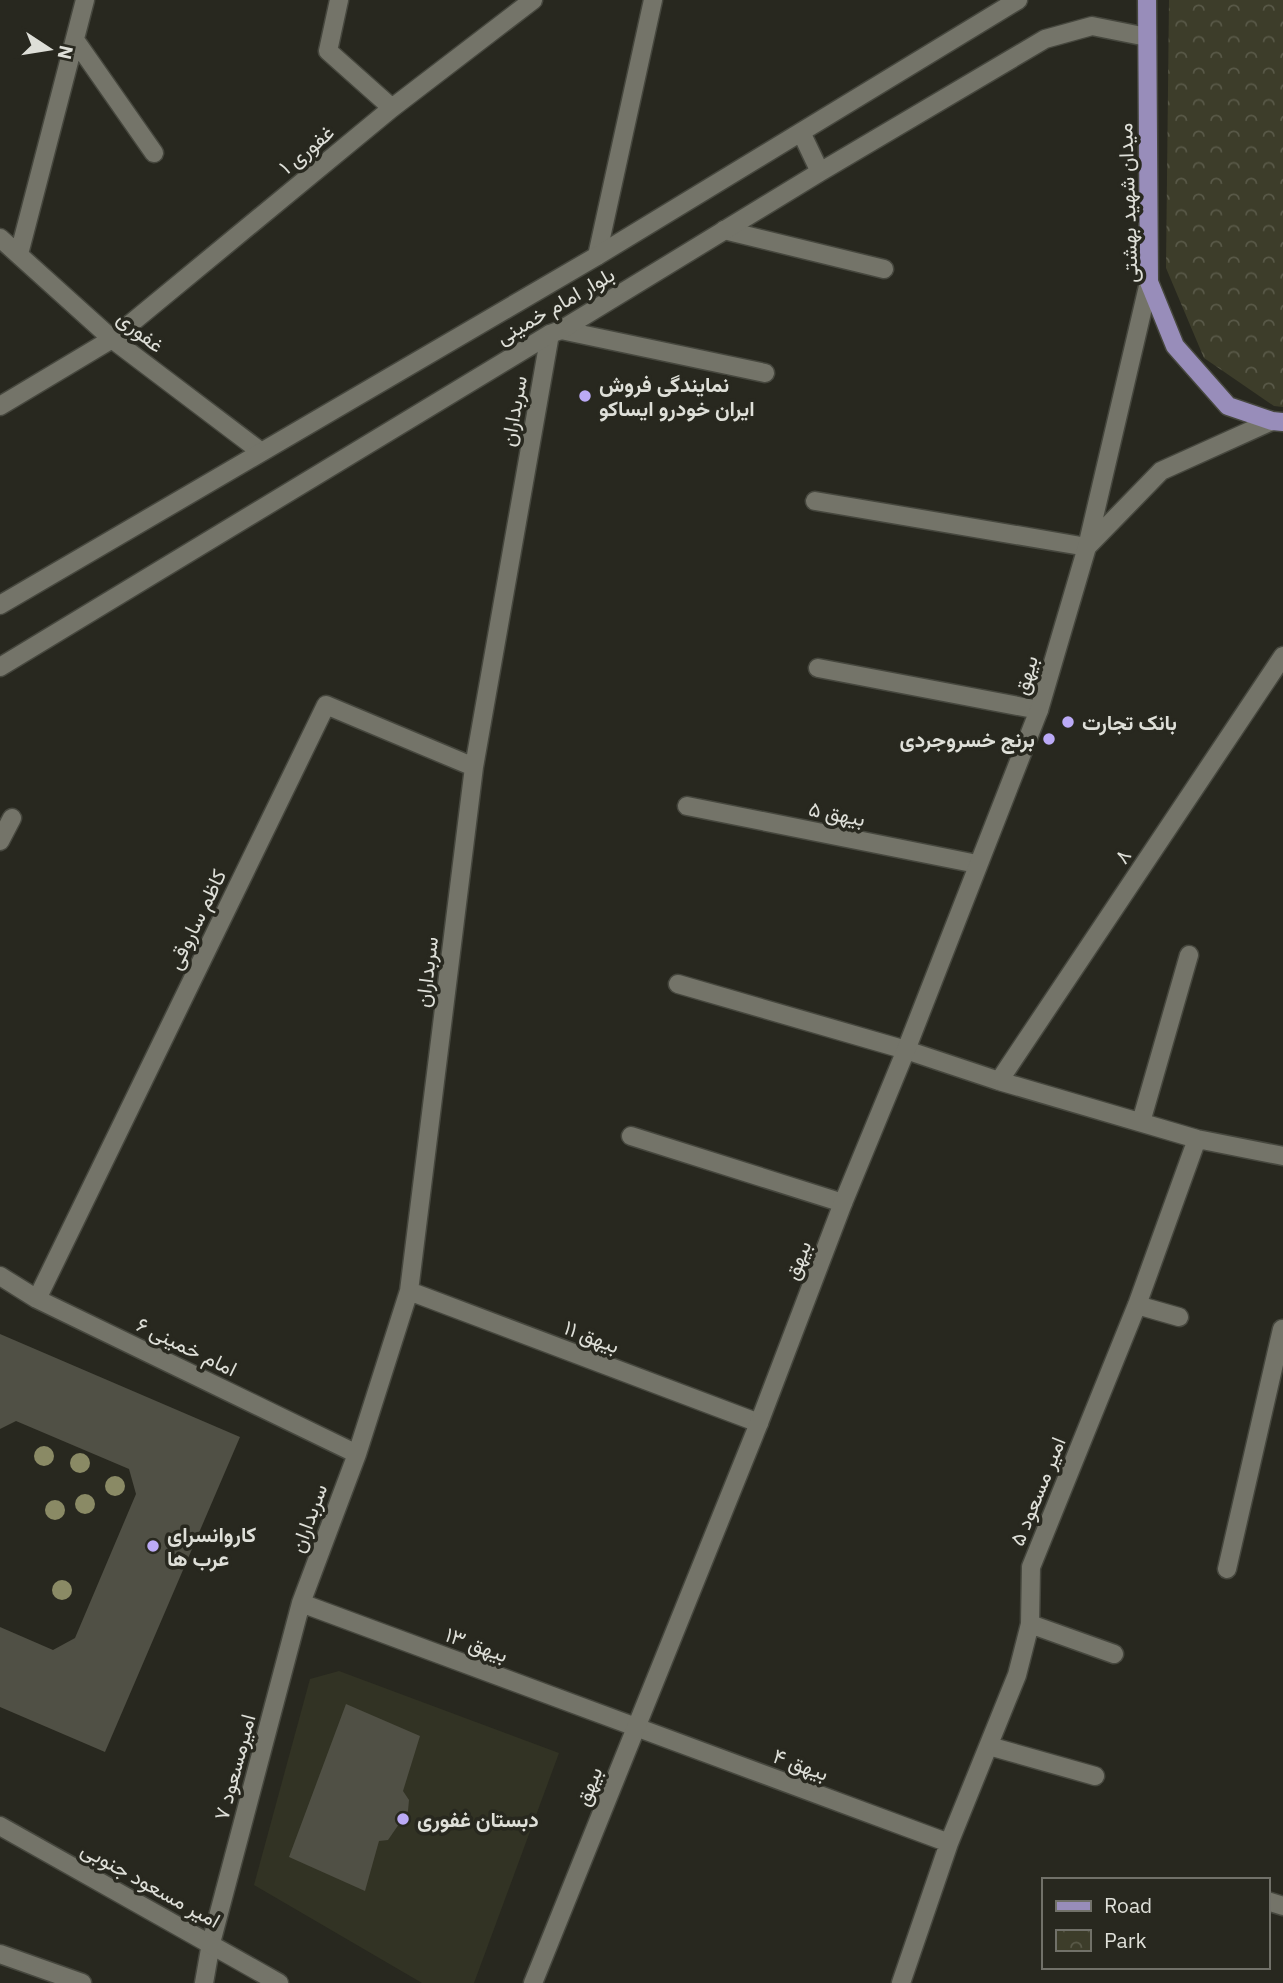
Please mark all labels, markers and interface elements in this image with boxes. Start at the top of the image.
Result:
north arrow [14,14,84,84]
text: N [52,43,79,62]
street label: غفوری ۱ [273,118,339,180]
street label: میدان شهید بهشتی [1110,122,1144,284]
street label: بلوار امام خمینی [491,260,620,351]
street label: غفوری [112,304,170,358]
place label: نمایندگی فروش ایران خودرو ایساکو [599,370,755,422]
street label: سربداران [493,373,533,449]
marker: نمایندگی فروش ایران خودرو ایساکو [577,388,593,404]
street label: بیهق [1006,652,1044,698]
place label: بانک تجارت [1082,708,1177,736]
marker: بانک تجارت [1060,714,1076,730]
place label: برنج خسروجردی [900,725,1035,754]
marker: برنج خسروجردی [1041,731,1057,747]
street label: بیهق ۵ [806,794,868,832]
street label: ۸ [1107,843,1137,869]
street label: کاظم ساروقی [160,864,233,974]
street label: سربداران [408,935,444,1009]
street label: بیهق [777,1236,817,1284]
street label: امام خمینی ۶ [132,1310,242,1383]
street label: بیهق ۱۱ [560,1313,624,1359]
street label: امیر مسعود ۵ [1002,1432,1072,1550]
street label: سربداران [283,1480,333,1556]
place label: کاروانسرای عرب ها [167,1520,256,1572]
marker: کاروانسرای عرب ها [145,1538,161,1554]
street label: بیهق ۱۳ [442,1620,512,1668]
street label: امیرمسعود ۷ [206,1711,262,1823]
street label: بیهق ۴ [770,1741,832,1787]
street label: بیهق [568,1762,608,1810]
place label: دبستان غفوری [417,1805,539,1833]
marker: دبستان غفوری [395,1811,411,1827]
street label: امیر مسعود جنوبی [76,1834,226,1934]
legend [1042,1878,1269,1969]
text: Road [1104,1891,1152,1919]
text: Park [1104,1926,1147,1954]

